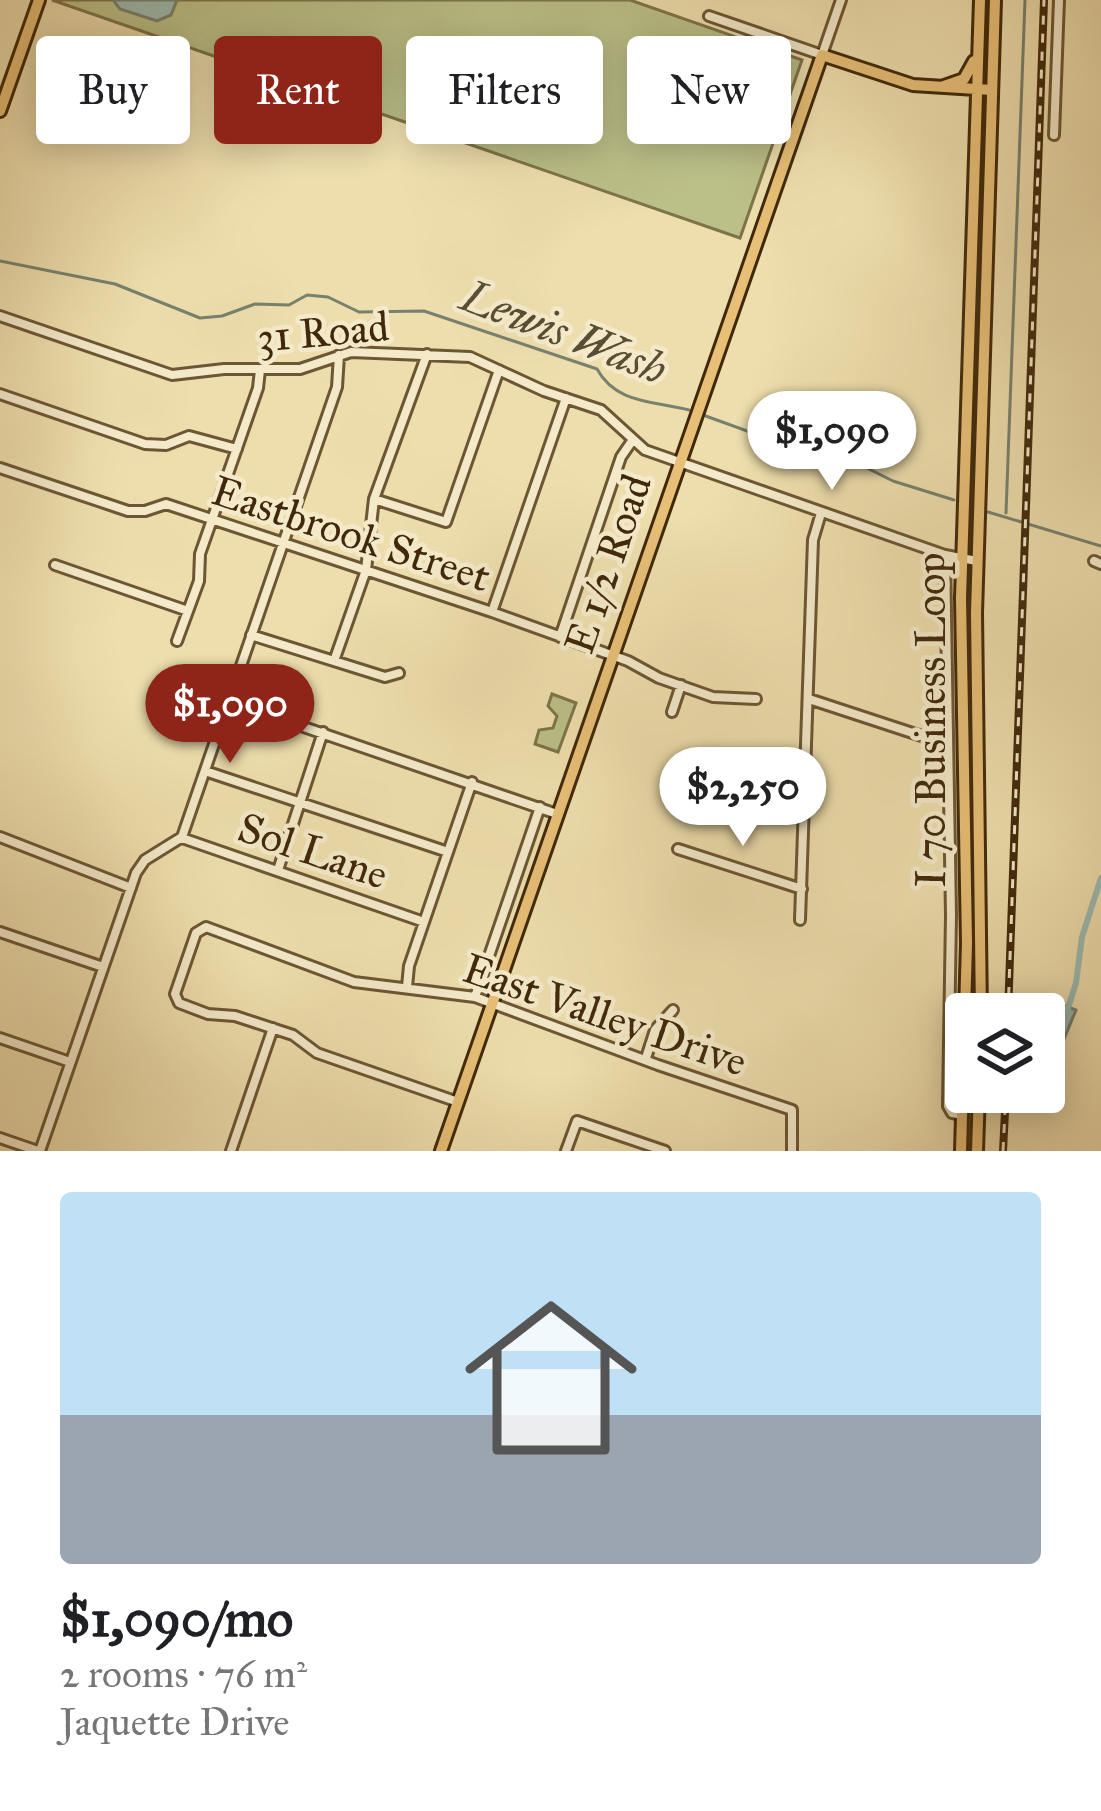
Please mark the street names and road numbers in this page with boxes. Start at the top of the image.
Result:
street label: 31 Road [255,300,391,364]
street label: Eastbrook Street [205,465,497,603]
street label: E 1/2 Road [553,467,663,661]
street label: I 70 Business Loop [905,553,957,887]
street label: Sol Lane [231,801,395,901]
street label: East Valley Drive [456,942,754,1088]

